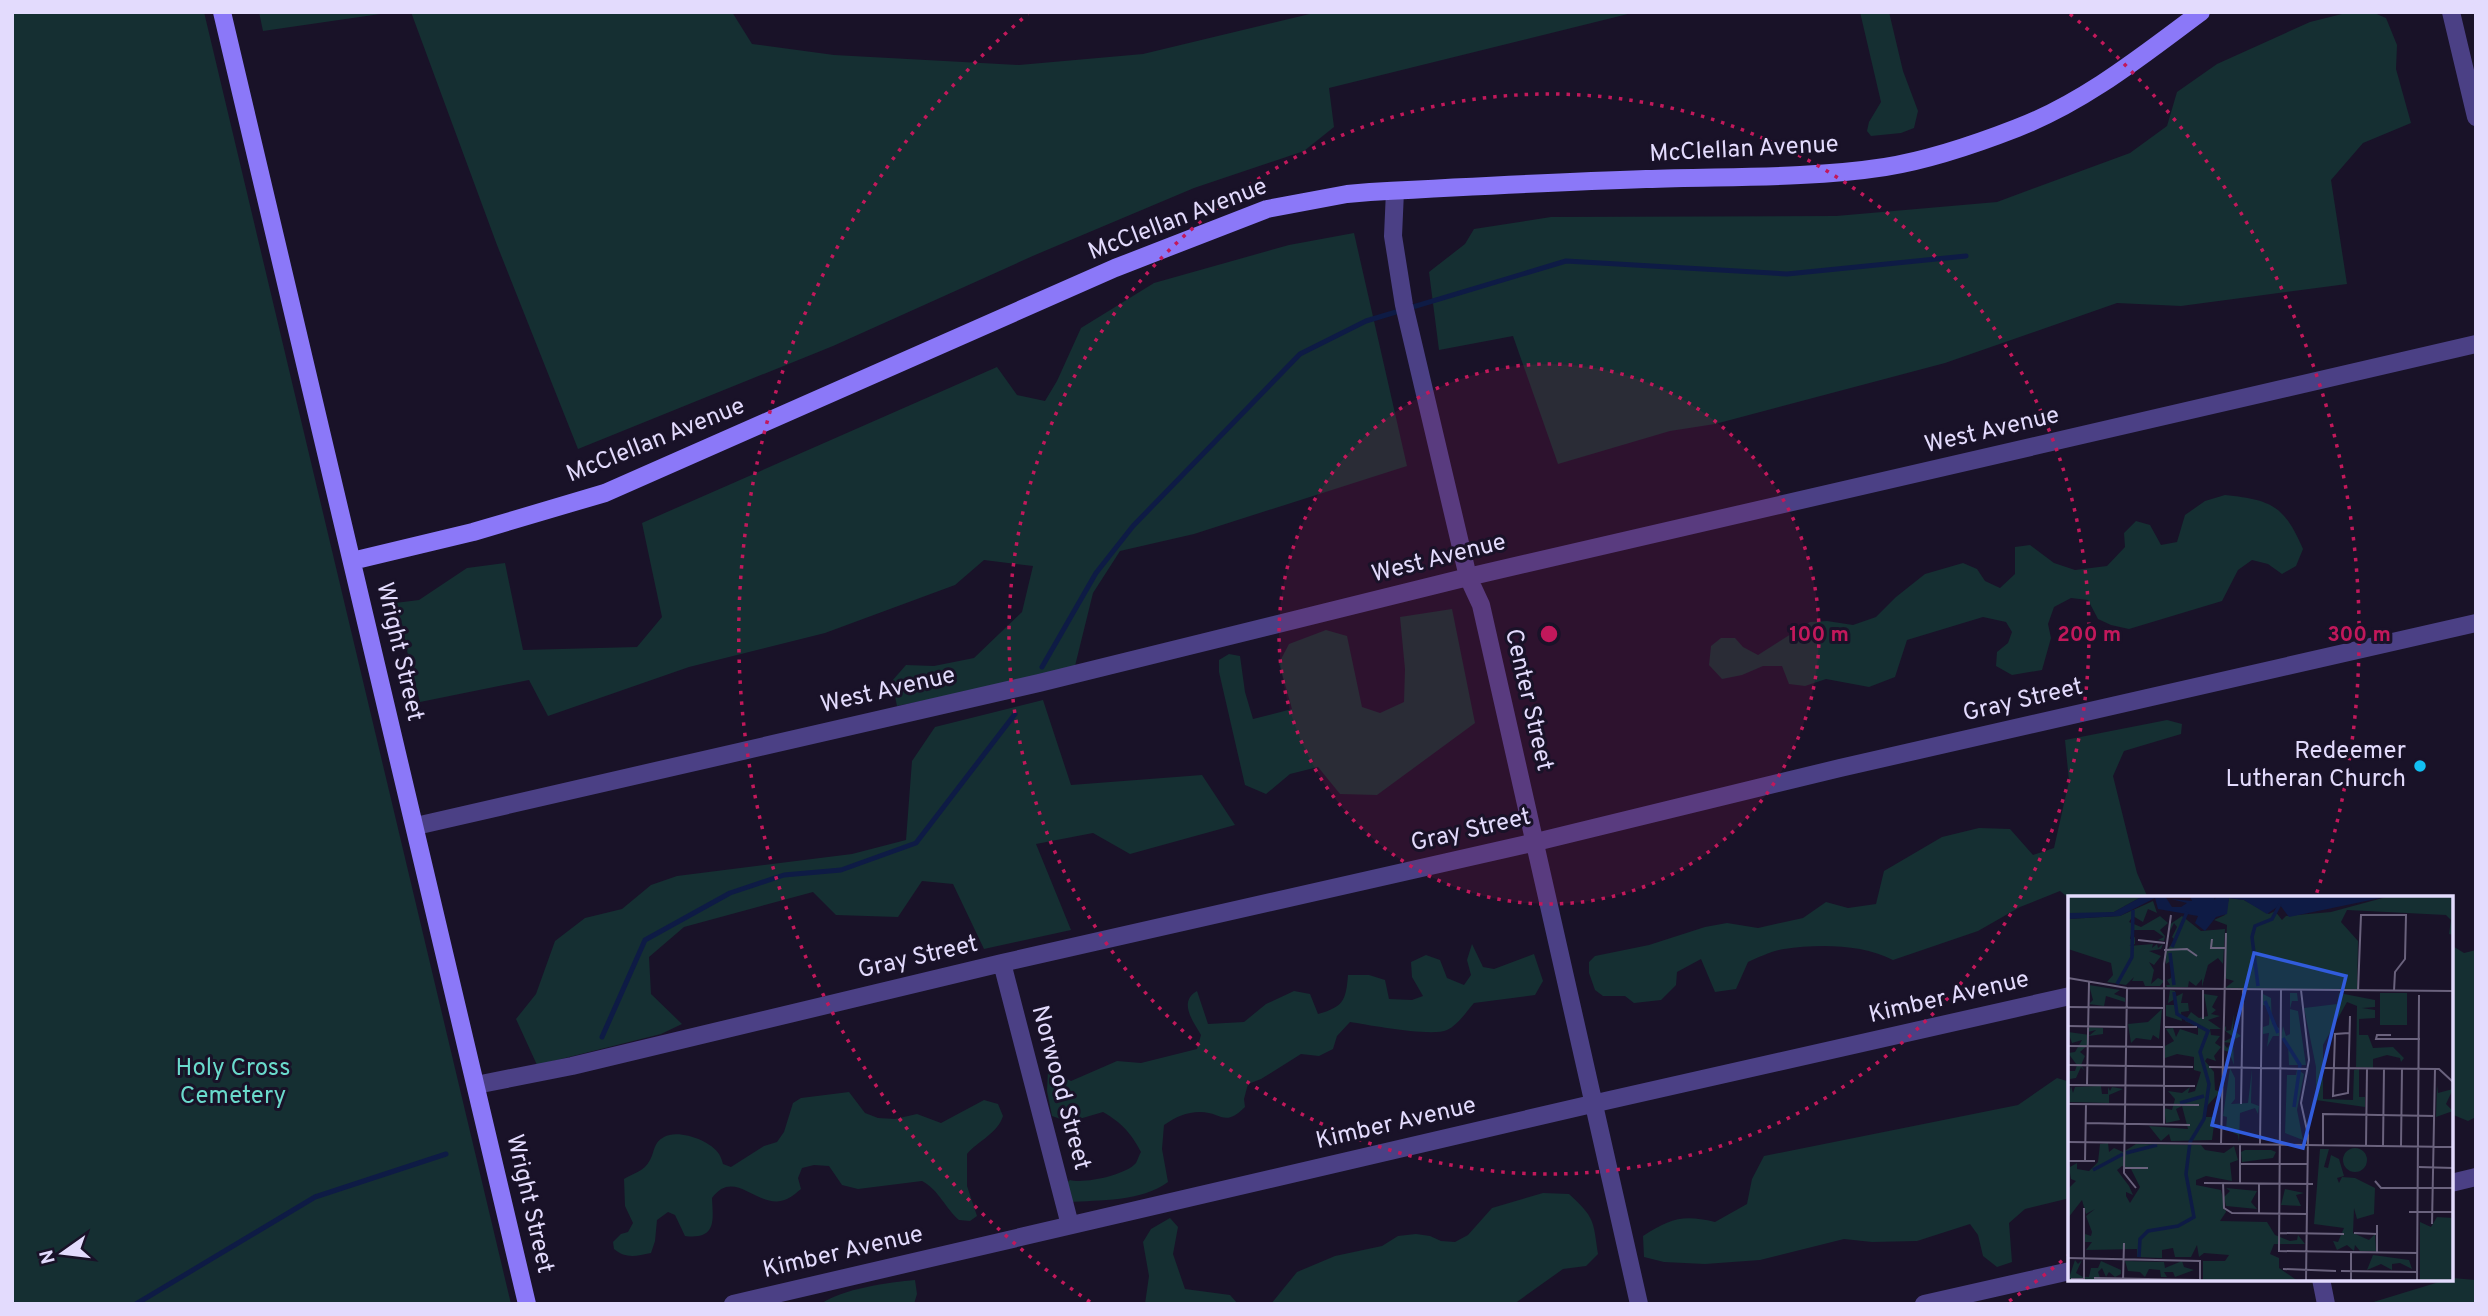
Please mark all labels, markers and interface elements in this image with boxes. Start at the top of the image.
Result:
street label: McClellan Avenue [1649,130,1839,170]
street label: McClellan Avenue [1084,172,1272,268]
street label: McClellan Avenue [562,392,750,490]
street label: West Avenue [1922,401,2062,461]
street label: West Avenue [1369,528,1509,590]
street label: Wright Street [368,580,430,724]
centre of rings [1537,622,1561,646]
text: 100 m [1789,622,1849,649]
text: 200 m [2057,622,2121,649]
text: 300 m [2327,622,2391,649]
street label: Center Street [1497,626,1559,774]
street label: West Avenue [818,661,958,721]
street label: Gray Street [1960,673,2086,729]
place label: Redeemer Lutheran Church [2226,737,2406,795]
marker: Redeemer Lutheran Church [2412,758,2428,774]
street label: Gray Street [1408,803,1534,859]
inset map [2068,896,2453,1281]
street label: Gray Street [855,930,981,986]
street label: Kimber Avenue [1866,965,2032,1031]
street label: Norwood Street [1024,1002,1096,1174]
park label: Holy Cross Cemetery [176,1054,290,1112]
street label: Kimber Avenue [1313,1091,1479,1157]
street label: Wright Street [498,1132,560,1276]
north arrow [28,1218,98,1288]
street label: Kimber Avenue [760,1220,926,1286]
text: N [35,1247,62,1266]

